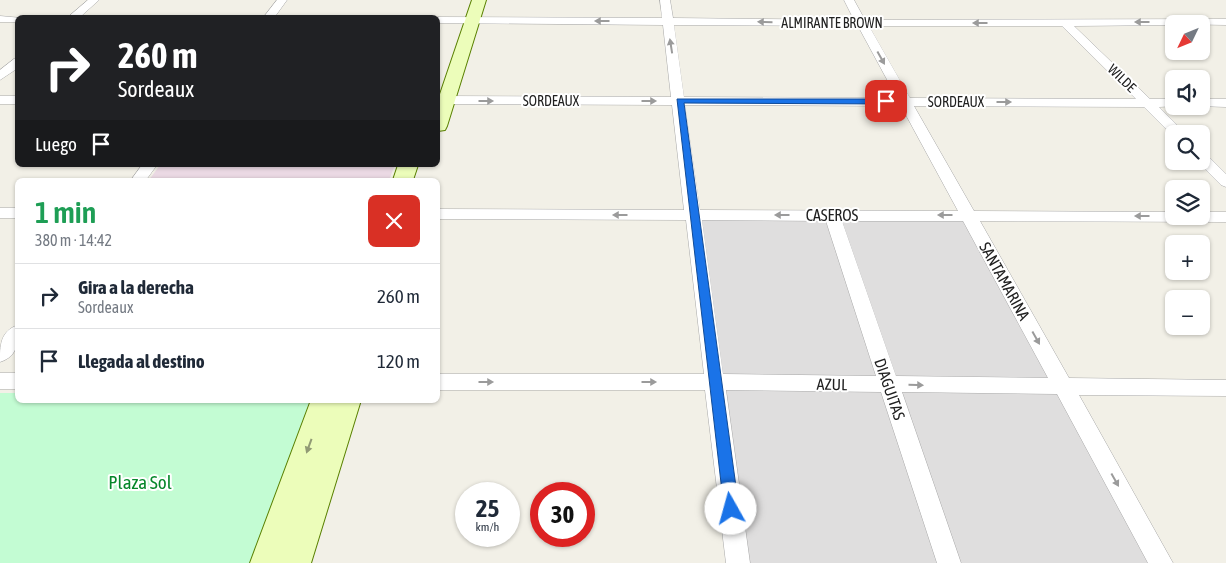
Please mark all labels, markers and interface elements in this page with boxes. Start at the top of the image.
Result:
street label: ALMIRANTE BROWN [781,15,883,31]
north arrow [1165,15,1210,60]
map controls [1165,15,1210,335]
one-way arrow [594,17,610,25]
one-way arrow [757,18,773,26]
one-way arrow [1134,18,1150,26]
one-way arrow [972,19,988,27]
icon: right [35,35,100,100]
text: 260 m [118,35,197,75]
one-way arrow [667,38,675,54]
one-way arrow [876,51,885,65]
street label: WILDE [1105,61,1139,95]
button: sound [1165,70,1210,115]
text: Sordeaux [118,76,194,102]
pin [865,80,907,122]
icon: arrive [872,87,900,115]
street label: SORDEAUX [523,93,580,109]
street label: SORDEAUX [928,94,985,110]
one-way arrow [478,97,494,105]
one-way arrow [641,97,657,105]
one-way arrow [996,98,1012,106]
button: search [1165,125,1210,170]
icon: arrive [87,130,115,158]
text: Luego [35,133,77,155]
button: layers [1165,180,1210,225]
text: 1 min [35,195,96,229]
button: close [368,195,420,247]
street label: CASEROS [806,206,859,224]
one-way arrow [612,211,628,219]
one-way arrow [774,211,790,219]
one-way arrow [937,211,953,219]
one-way arrow [1134,212,1150,220]
text: 380 m · 14:42 [35,231,112,249]
button: + [1165,235,1210,280]
street label: SANTAMARINA [976,239,1034,323]
text: Gira a la derecha [78,276,194,298]
icon: right [35,282,63,310]
text: 260 m [377,285,420,307]
button: − [1165,290,1210,335]
text: Sordeaux [78,298,133,316]
one-way arrow [1032,330,1040,345]
icon: arrive [35,347,63,375]
text: Llegada al destino [78,350,205,372]
text: 120 m [377,350,420,372]
street label: DIAGUITAS [871,356,909,422]
street label: AZUL [817,375,848,393]
one-way arrow [478,378,494,386]
one-way arrow [641,378,657,386]
one-way arrow [908,381,924,389]
one-way arrow [305,439,313,454]
park label: Plaza Sol [108,471,172,493]
one-way arrow [1111,473,1119,487]
speed limit sign: 30 [530,482,595,547]
position arrow [704,482,756,534]
text: 25 [476,494,499,522]
text: km/h [476,520,499,534]

